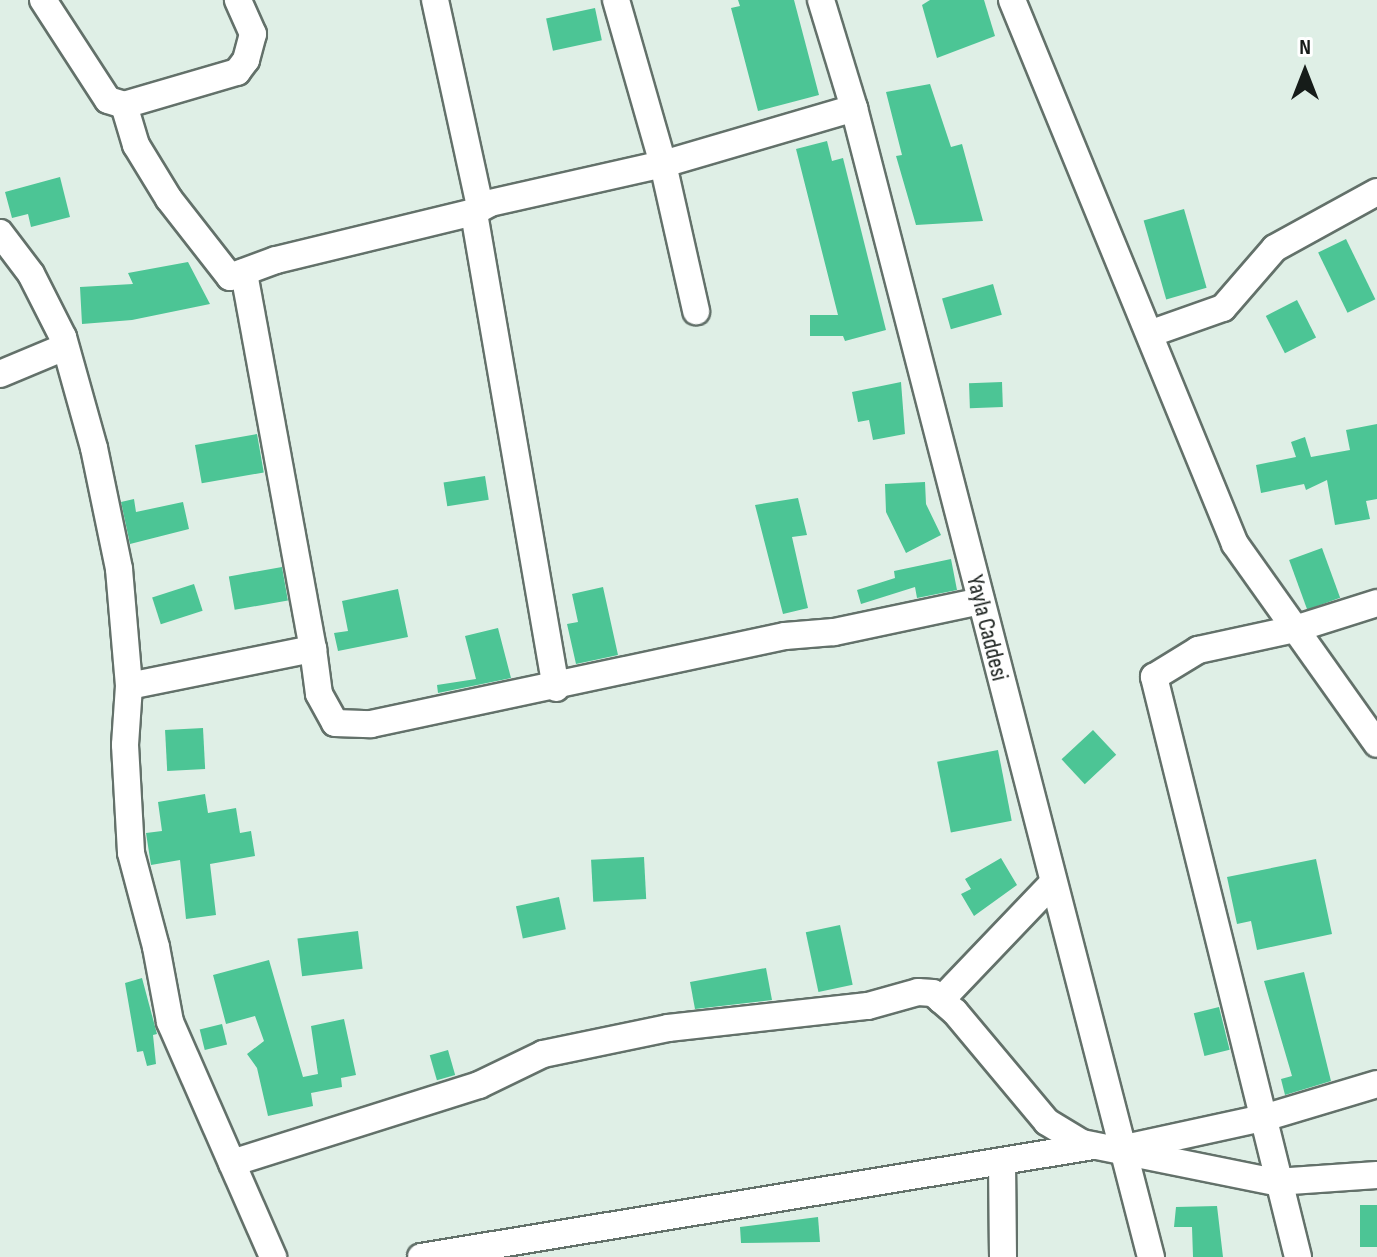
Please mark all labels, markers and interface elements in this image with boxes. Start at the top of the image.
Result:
north arrow [1265,32,1345,112]
text: N [1299,34,1311,61]
street label: Yayla Caddesi [960,572,1014,684]

